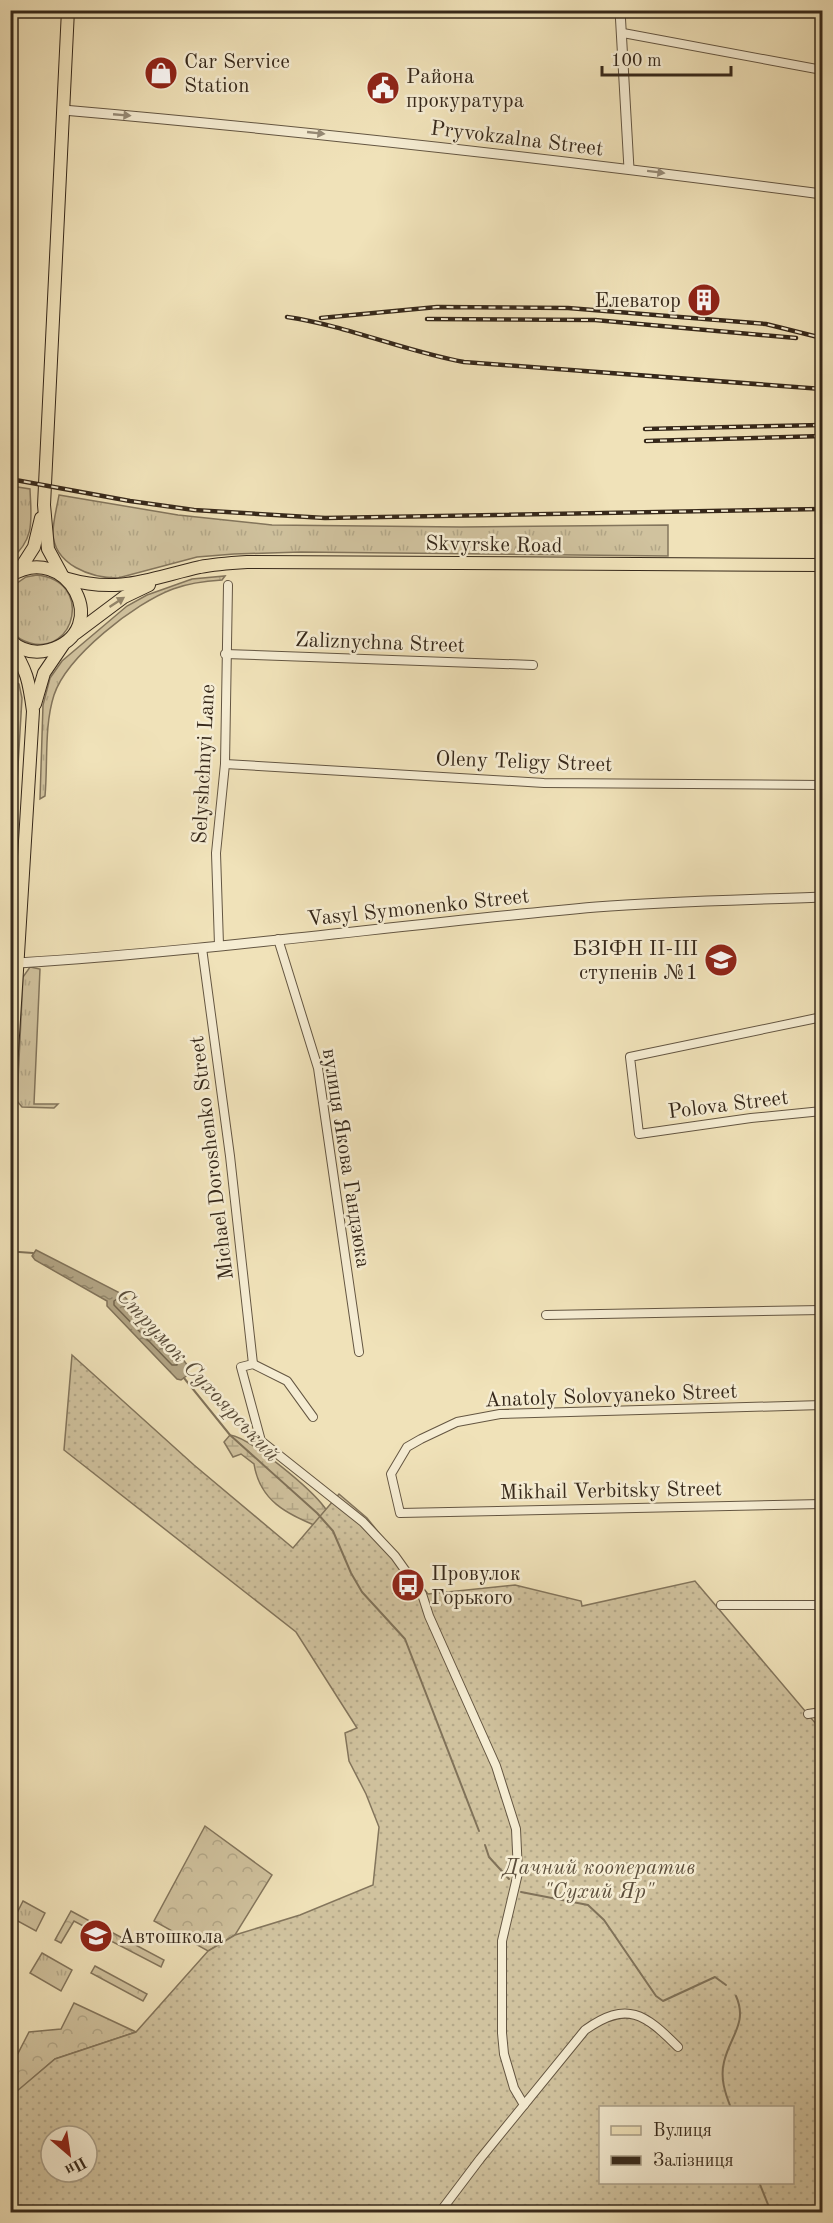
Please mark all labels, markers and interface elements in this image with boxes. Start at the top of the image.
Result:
scale bar [602,39,731,77]
place label: Car Service Station [184,52,290,97]
text: 100 m [611,52,662,70]
shop icon: Car Service Station [143,55,179,91]
place label: Района прокуратура [406,67,524,112]
public building icon: Района прокуратура [365,70,401,106]
one-way arrow [112,110,131,120]
street label: Pryvokzalna Street [429,118,604,161]
one-way arrow [306,128,325,138]
one-way arrow [646,167,665,177]
building icon: Елеватор [686,282,722,318]
place label: Елеватор [595,291,681,312]
street label: Skvyrske Road [425,534,563,557]
one-way arrow [109,597,126,608]
street label: Zaliznychna Street [295,630,465,657]
street label: Selyshchnyi Lane [190,684,219,845]
street label: Oleny Teligy Street [435,749,613,776]
street label: Vasyl Symonenko Street [306,886,530,931]
place label: БЗІФН ІІ-ІІІ ступенів №1 [573,939,698,984]
school or university icon: БЗІФН ІІ-ІІІ ступенів №1 [703,942,739,978]
street label: Michael Doroshenko Street [187,1035,238,1281]
street label: вулиця Якова Гандзюка [318,1047,373,1269]
street label: Polova Street [667,1088,790,1123]
water label: Струмок Сухоярський [112,1285,284,1466]
street label: Anatoly Solovyaneko Street [484,1382,738,1411]
street label: Mikhail Verbitsky Street [500,1479,722,1504]
place label: Провулок Горького [431,1564,521,1609]
bus stop icon: Провулок Горького [390,1567,426,1603]
park label: Дачний кооператив "Сухий Яр" [500,1858,695,1903]
school or university icon: Автошкола [78,1918,114,1954]
place label: Автошкола [119,1927,223,1948]
legend [599,2106,794,2184]
text: Вулиця [653,2122,712,2140]
north arrow [39,2124,99,2184]
text: Залізниця [653,2152,734,2170]
text: Пн [62,2153,89,2178]

